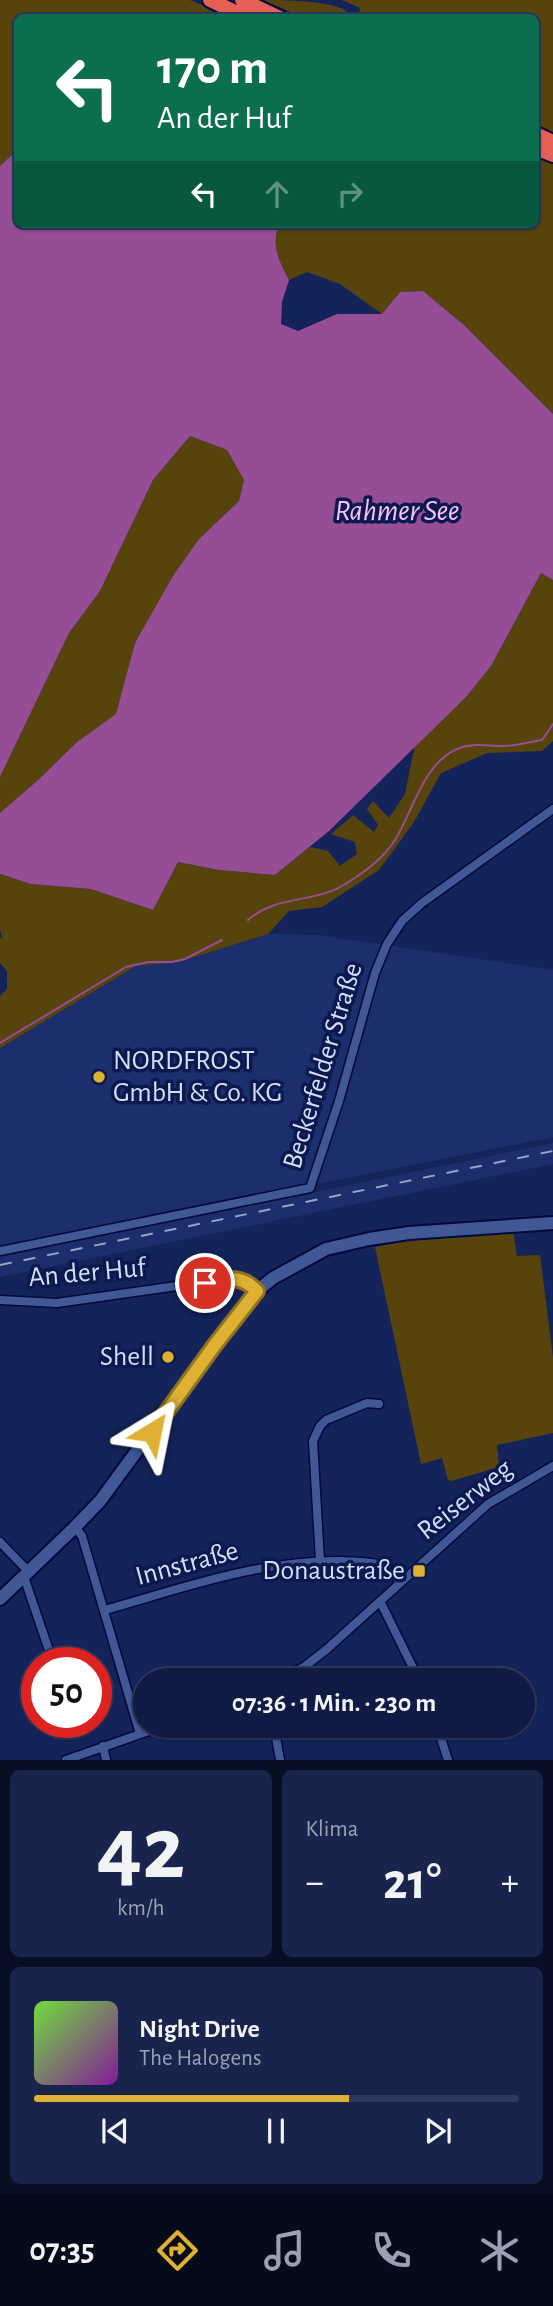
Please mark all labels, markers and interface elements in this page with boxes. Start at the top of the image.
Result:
icon: left [42,42,133,133]
text: 170 m [157,44,268,93]
text: An der Huf [157,102,291,134]
icon: left [185,175,223,213]
icon: ahead [258,175,296,213]
icon: right [331,175,369,213]
water label: Rahmer See [335,496,459,526]
street label: Beckerfelder Straße [278,960,368,1172]
place label: NORDFROST GmbH & Co. KG [113,1047,282,1107]
marker: NORDFROST GmbH & Co. KG [91,1069,107,1085]
pin [175,1253,235,1313]
street label: An der Huf [27,1254,148,1292]
icon: arrive [186,1264,224,1302]
place label: Shell [100,1343,154,1371]
marker: Shell [160,1349,176,1365]
position arrow [115,1395,189,1469]
street label: Reiserweg [412,1454,518,1545]
street label: Innstraße [133,1537,241,1591]
place label: Donaustraße [262,1557,405,1585]
marker: Donaustraße [411,1563,427,1579]
speed limit sign: 50 [21,1647,112,1738]
text: 07:36 · 1 Min. · 230 m [232,1690,436,1716]
text: 42 [96,1804,185,1895]
text: Klima [306,1818,358,1841]
text: 21° [383,1856,441,1908]
text: − [306,1864,324,1902]
text: + [501,1864,519,1902]
text: km/h [117,1897,164,1920]
text: Night Drive [139,2016,260,2042]
text: The Halogens [139,2047,261,2070]
icon: previous [96,2112,134,2150]
icon: pause [257,2112,295,2150]
icon: next [419,2112,457,2150]
icon: directions [153,2226,202,2275]
icon: music [260,2226,309,2275]
icon: phone [367,2226,416,2275]
icon: climate [475,2226,524,2275]
text: 07:35 [29,2234,95,2266]

